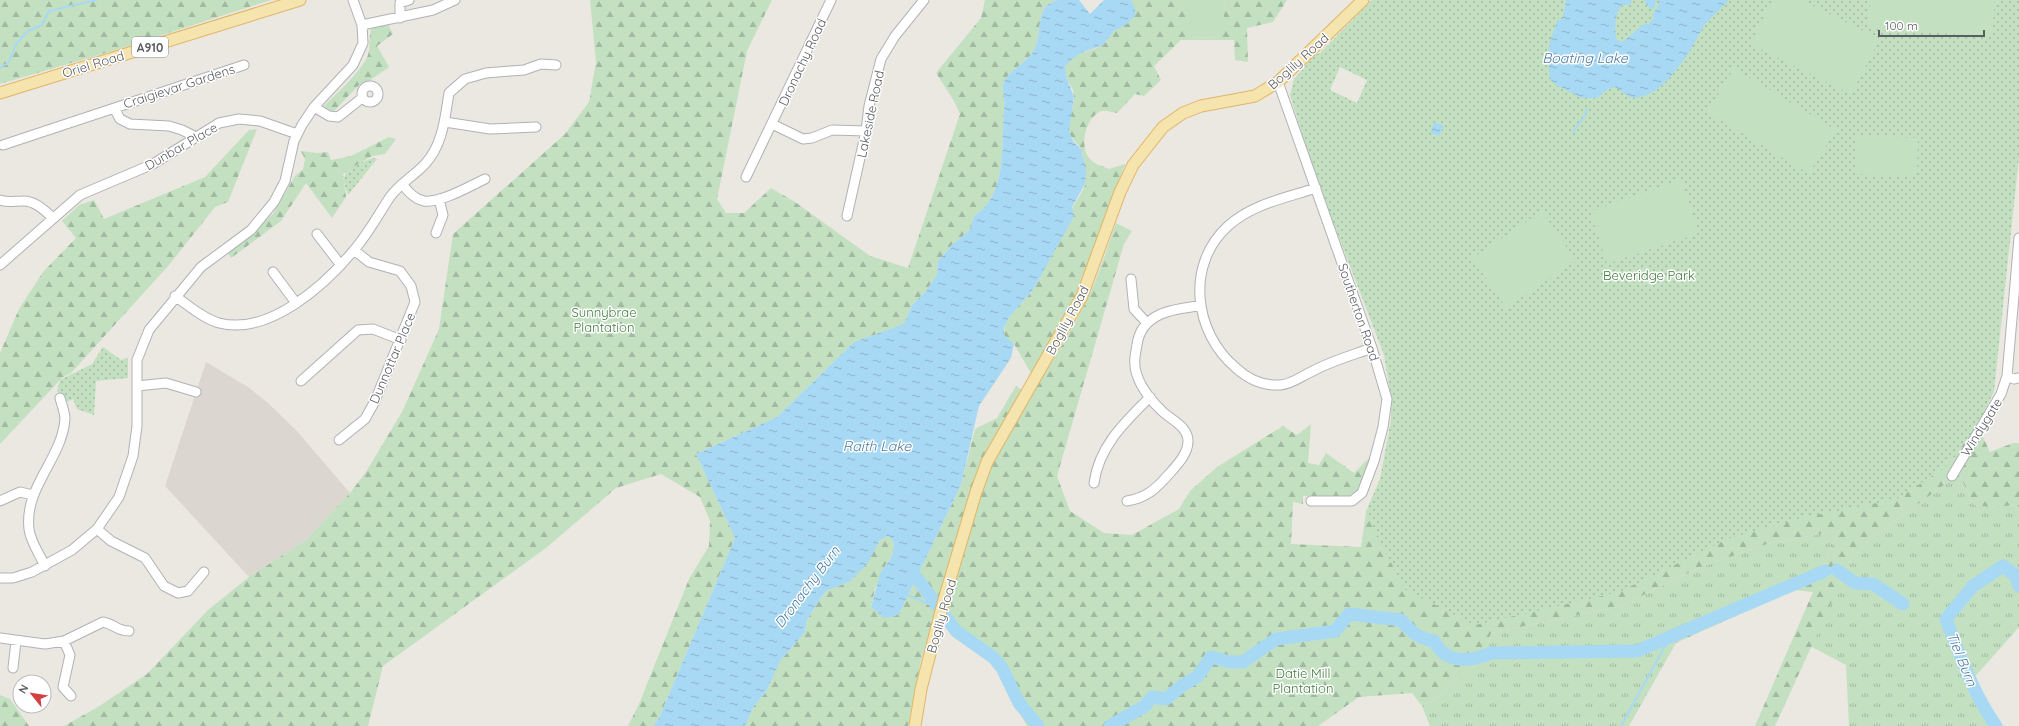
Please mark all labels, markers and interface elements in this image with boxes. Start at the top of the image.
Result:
scale bar [1879,12,1984,38]
street label: Dronachy Road [775,16,829,108]
text: 100 m [1885,18,1918,33]
street label: Boglily Road [1264,30,1332,92]
road number: A910 [132,37,168,57]
street label: Oriel Road [60,47,126,81]
water label: Boating Lake [1542,49,1629,67]
street label: Craigievar Gardens [121,60,237,112]
street label: Lakeside Road [853,69,887,159]
street label: Dunbar Place [142,119,220,173]
street label: Southerton Road [1335,261,1383,363]
park label: Beveridge Park [1603,267,1695,283]
street label: Boglily Road [1042,283,1092,357]
park label: Sunnybrae Plantation [571,304,637,335]
street label: Dunnottar Place [366,310,418,406]
street label: Windygate [1957,395,2005,459]
water label: Raith Lake [843,437,912,455]
water label: Dronachy Burn [770,542,844,631]
street label: Boglily Road [923,577,959,655]
water label: Tiel Burn [1943,629,1981,690]
park label: Datie Mill Plantation [1273,665,1333,696]
north arrow [12,674,52,714]
text: N [15,682,31,696]

